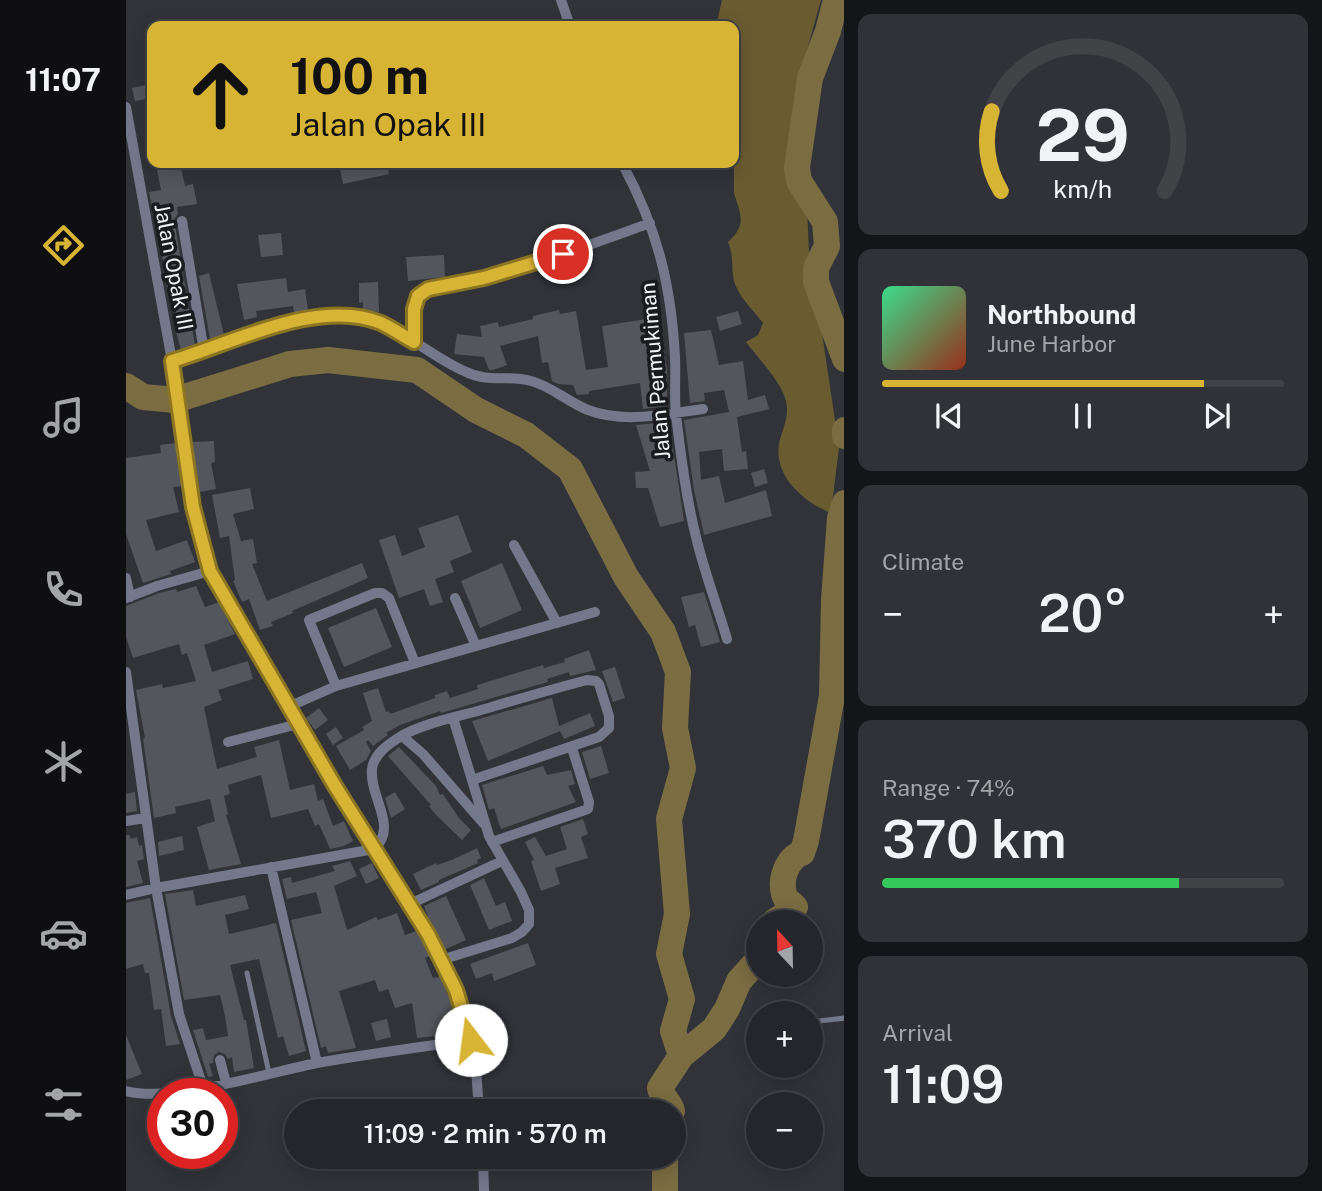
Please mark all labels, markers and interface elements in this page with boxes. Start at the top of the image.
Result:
text: 100 m [290,47,429,105]
icon: ahead [175,49,266,140]
text: 11:07 [25,61,101,98]
text: 29 [1036,92,1130,177]
text: Jalan Opak III [290,106,486,143]
text: km/h [1054,174,1112,204]
street label: Jalan Opak III [149,201,199,333]
icon: directions [39,221,88,270]
pin [533,224,593,284]
icon: arrive [544,235,582,273]
street label: Jalan Permukiman [635,281,675,461]
text: Northbound [987,299,1136,330]
text: June Harbor [987,330,1116,357]
icon: music [39,393,88,442]
icon: previous [930,397,968,435]
icon: pause [1064,397,1102,435]
icon: next [1198,397,1236,435]
text: Climate [882,548,964,575]
icon: phone [39,565,88,614]
text: 20° [1038,583,1128,644]
text: − [882,592,903,637]
text: + [1263,592,1284,637]
icon: climate [39,737,88,786]
text: Range · 74% [882,774,1015,801]
text: 370 km [882,809,1067,870]
icon: car [39,909,88,958]
north arrow [746,910,822,987]
map controls [746,910,823,1169]
button: + [746,1001,823,1078]
position arrow [434,1003,508,1077]
text: Arrival [882,1019,953,1046]
text: 11:09 [882,1054,1004,1115]
speed limit sign: 30 [147,1078,238,1169]
icon: filters [39,1080,88,1129]
button: − [746,1092,823,1169]
text: 11:09 · 2 min · 570 m [363,1118,607,1149]

